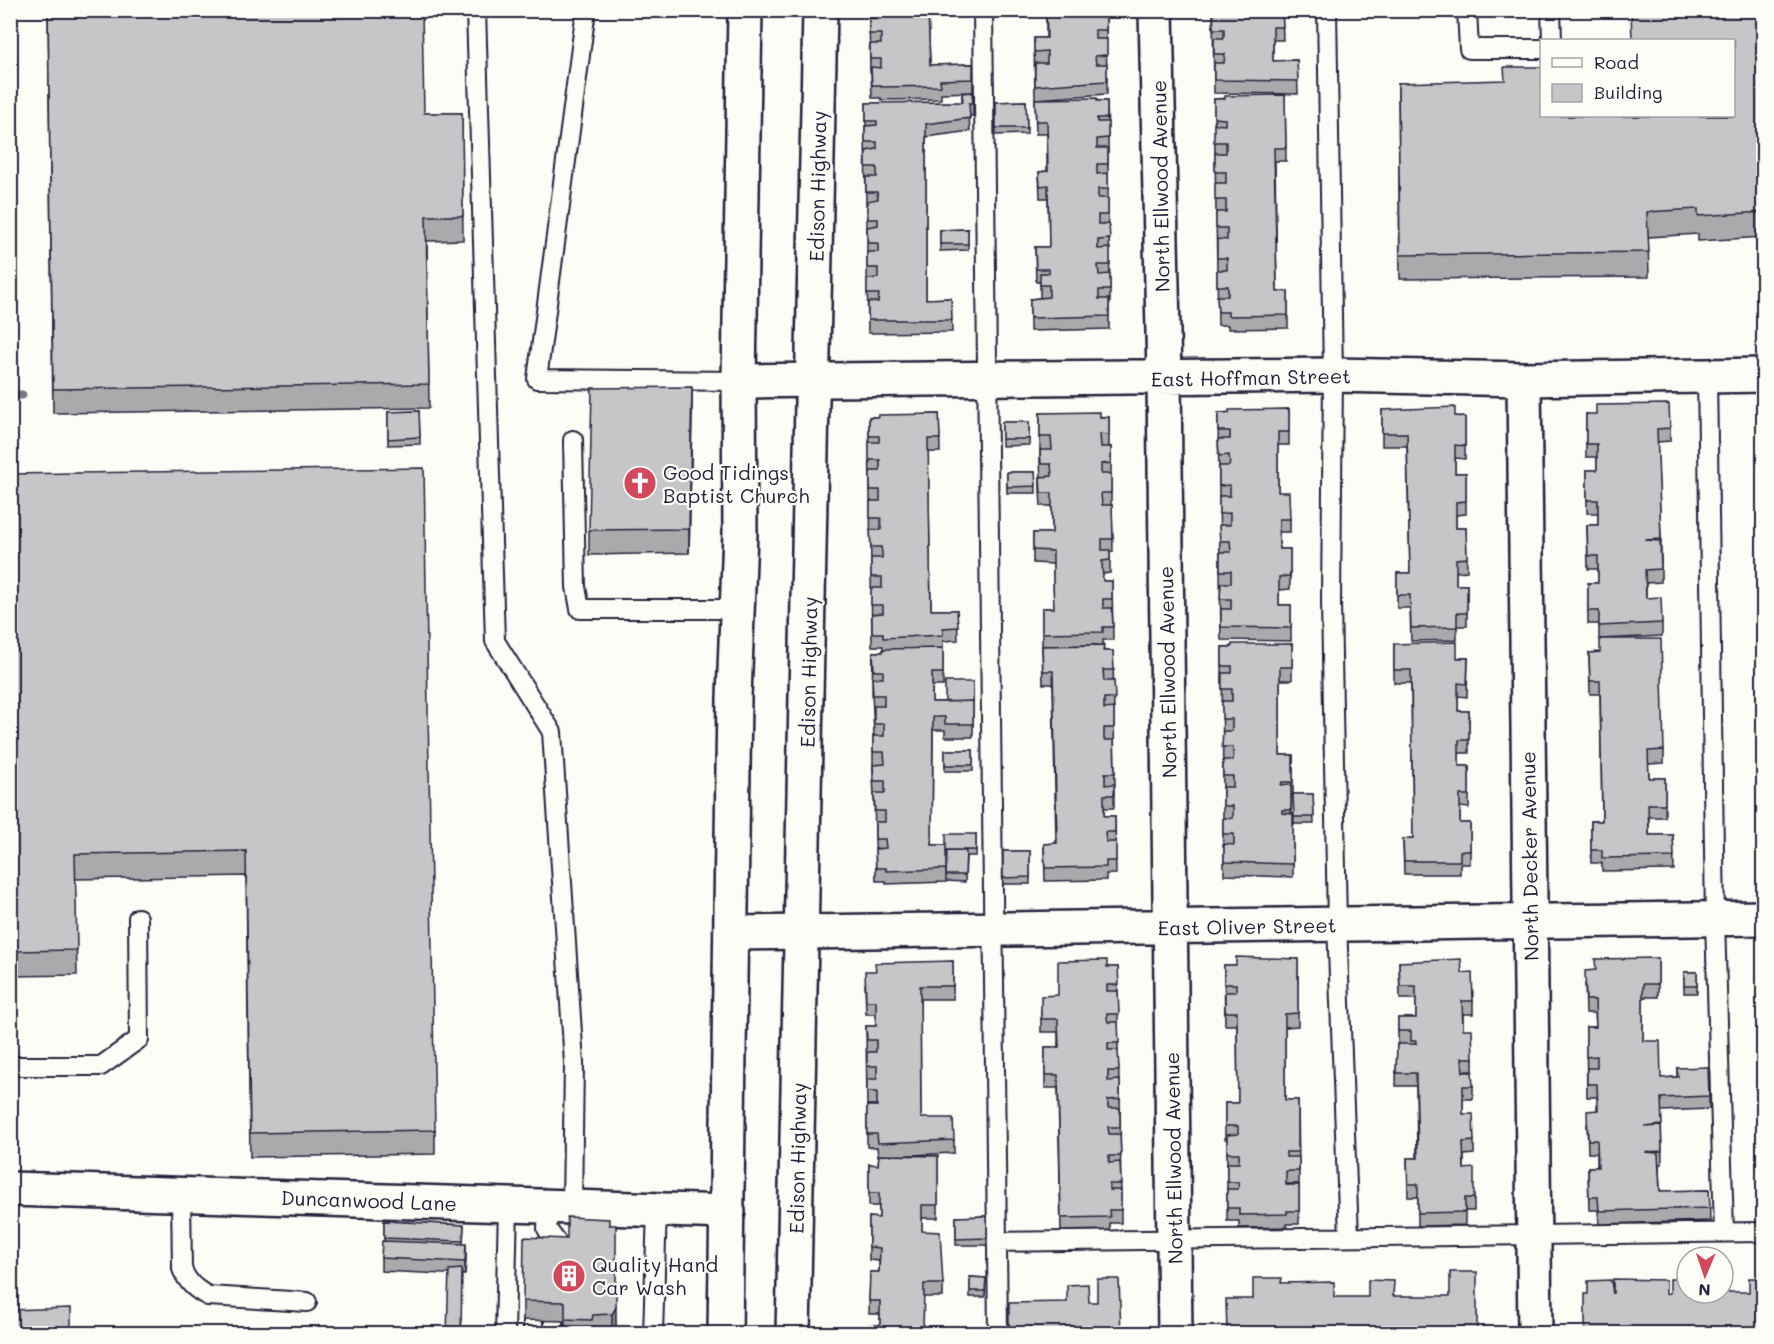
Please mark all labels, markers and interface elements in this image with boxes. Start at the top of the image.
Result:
legend [1540,39,1735,117]
text: Road [1594,50,1639,74]
street label: North Ellwood Avenue [1145,80,1175,292]
text: Building [1594,80,1662,104]
street label: Edison Highway [803,110,831,262]
street label: East Hoffman Street [1151,362,1351,392]
place label: Good Tidings Baptist Church [663,459,810,508]
church icon: Good Tidings Baptist Church [622,465,658,501]
street label: North Ellwood Avenue [1152,566,1182,778]
street label: Edison Highway [794,596,822,748]
street label: North Decker Avenue [1514,751,1544,961]
street label: East Oliver Street [1157,911,1337,941]
street label: North Ellwood Avenue [1158,1052,1188,1264]
street label: Edison Highway [783,1082,811,1234]
street label: Duncanwood Lane [281,1184,457,1216]
north arrow [1675,1245,1735,1305]
place label: Quality Hand Car Wash [592,1251,718,1300]
building icon: Quality Hand Car Wash [551,1258,587,1294]
text: N [1698,1280,1711,1301]

